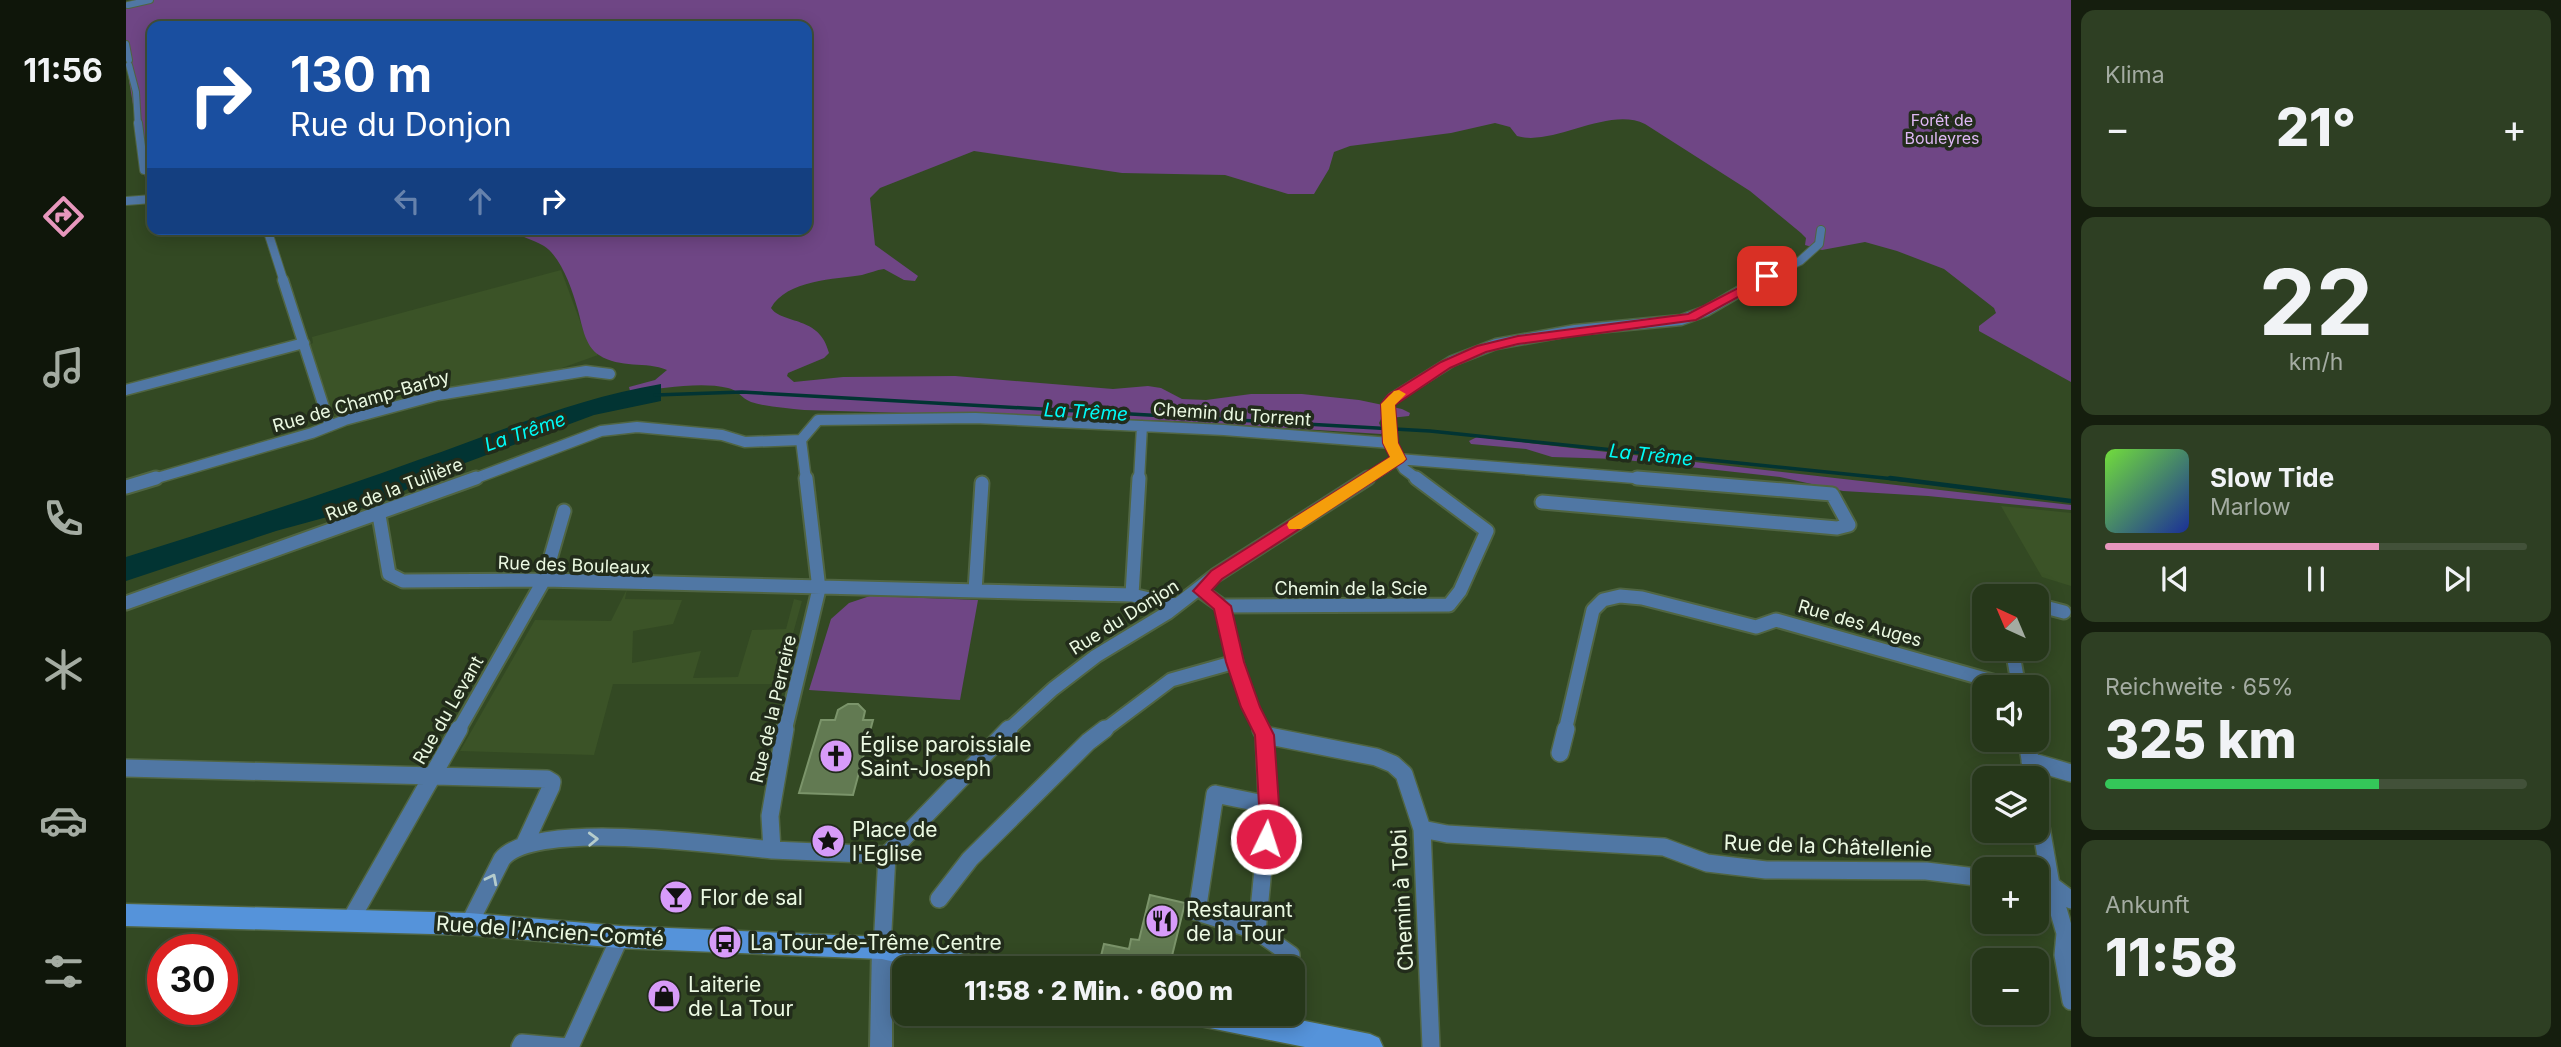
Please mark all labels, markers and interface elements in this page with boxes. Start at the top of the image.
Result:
text: 130 m [290,45,432,104]
icon: right [175,49,266,140]
text: 11:56 [23,51,103,90]
text: Klima [2105,61,2165,89]
text: 21° [2276,96,2356,159]
text: Rue du Donjon [290,105,512,144]
text: − [2105,105,2130,151]
text: + [2502,105,2527,151]
park label: Forêt de Bouleyres [1905,110,1979,148]
icon: left [388,182,426,220]
icon: ahead [461,182,499,220]
icon: right [534,182,572,220]
icon: directions [39,192,88,241]
pin [1737,246,1797,306]
text: 22 [2259,247,2373,357]
icon: arrive [1748,257,1786,295]
icon: music [39,343,88,392]
text: km/h [2289,348,2343,376]
street label: Rue de Champ-Barby [270,366,452,436]
water label: La Trême [1043,398,1129,426]
street label: Chemin du Torrent [1152,398,1312,430]
water label: La Trême [481,407,569,457]
water label: La Trême [1608,439,1694,471]
street label: Rue de la Tuilière [322,453,466,525]
text: Slow Tide [2210,462,2334,493]
text: Marlow [2210,493,2290,521]
icon: phone [39,494,88,543]
street label: Rue des Bouleaux [497,552,651,578]
icon: previous [2156,560,2194,598]
icon: pause [2297,560,2335,598]
icon: next [2438,560,2476,598]
street label: Rue du Donjon [1066,575,1182,659]
street label: Chemin de la Scie [1275,578,1427,599]
north arrow [1972,584,2049,662]
map controls [1972,584,2049,1025]
street label: Rue des Auges [1796,595,1924,651]
street label: Rue de la Perreire [746,633,800,785]
icon: climate [39,645,88,694]
street label: Rue du Levant [409,652,488,768]
text: Reichweite · 65% [2105,673,2294,701]
button: sound [1972,675,2049,752]
text: 325 km [2105,708,2297,771]
place label: Église paroissiale Saint-Joseph [860,731,1031,781]
church icon: Église paroissiale Saint-Joseph [817,737,855,775]
button: layers [1972,766,2049,843]
icon: car [39,796,88,845]
position arrow [1229,802,1303,876]
place label: Place de l'Eglise [852,817,938,866]
place icon: Place de l'Eglise [809,822,847,860]
street label: Chemin à Tobi [1386,828,1418,972]
street label: Rue de la Châtellenie [1723,830,1933,862]
one-way arrow [588,831,599,846]
button: + [1972,857,2049,934]
one-way arrow [484,874,498,886]
bar icon: Flor de sal [657,878,695,916]
place label: Flor de sal [700,885,803,910]
text: Ankunft [2105,891,2190,919]
place label: Restaurant de la Tour [1186,897,1293,946]
restaurant icon: Restaurant de la Tour [1143,902,1181,940]
street label: Rue de l'Ancien-Comté [435,911,665,951]
bus stop icon: La Tour-de-Trême Centre [706,923,744,961]
text: 11:58 [2105,926,2238,989]
place label: La Tour-de-Trême Centre [750,930,1002,955]
speed limit sign: 30 [147,934,238,1025]
icon: filters [39,947,88,996]
button: − [1972,948,2049,1025]
place label: Laiterie de La Tour [688,972,794,1021]
text: 11:58 · 2 Min. · 600 m [964,975,1233,1006]
shop icon: Laiterie de La Tour [645,977,683,1015]

